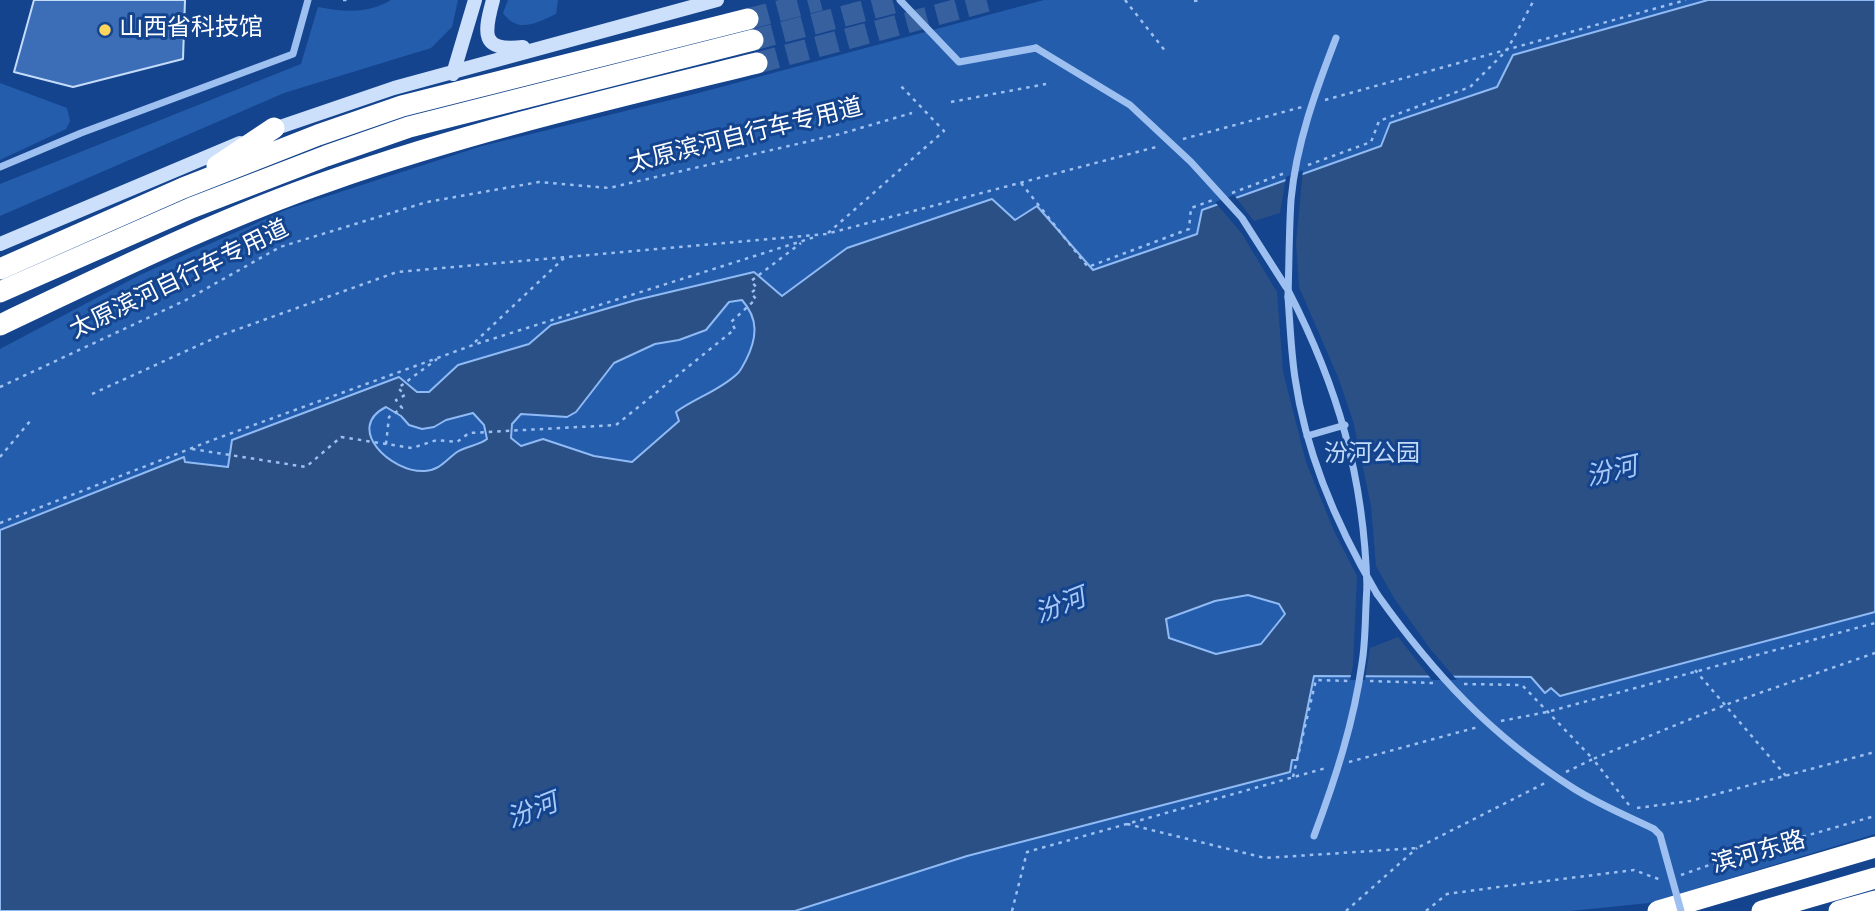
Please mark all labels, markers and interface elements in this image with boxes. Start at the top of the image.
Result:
place label: 山西省科技馆 [119,16,263,44]
marker: 山西省科技馆 [97,22,113,38]
street label: 太原滨河自行车专用道 [626,94,866,180]
street label: 太原滨河自行车专用道 [66,215,294,347]
park label: 汾河公园 [1324,442,1420,470]
water label: 汾河 [1583,453,1641,495]
water label: 汾河 [1031,584,1091,632]
water label: 汾河 [503,789,563,837]
street label: 滨河东路 [1709,827,1809,881]

